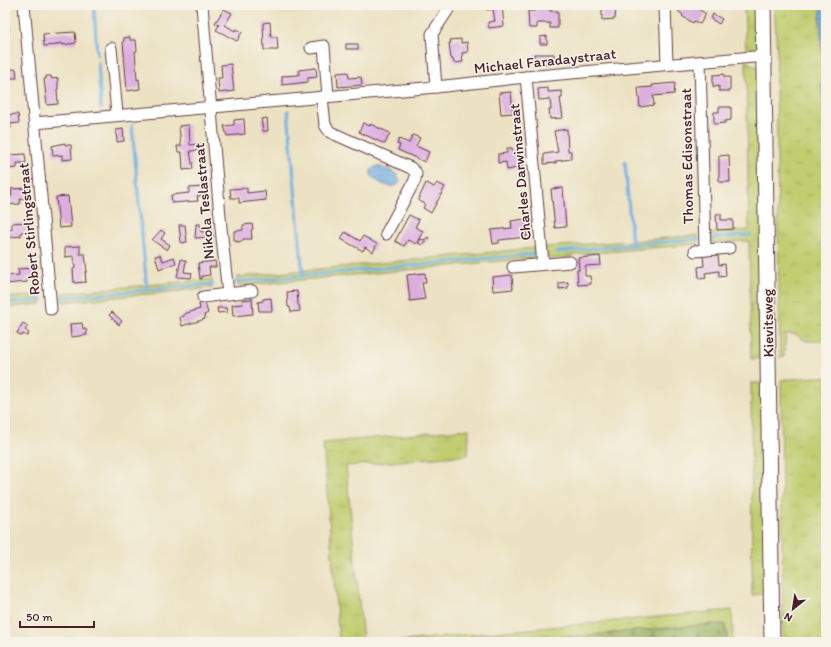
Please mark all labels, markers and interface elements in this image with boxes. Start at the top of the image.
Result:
street label: Michael Faradaystraat [473,45,617,77]
street label: Thomas Edisonstraat [677,87,697,224]
street label: Charles Darwinstraat [505,102,535,241]
street label: Nikola Teslastraat [190,142,218,260]
street label: Robert Stirlingstraat [14,162,44,296]
street label: Kievitsweg [758,288,778,357]
north arrow [773,589,813,629]
scale bar [20,603,94,629]
text: 50 m [26,610,52,624]
text: N [782,610,795,625]

